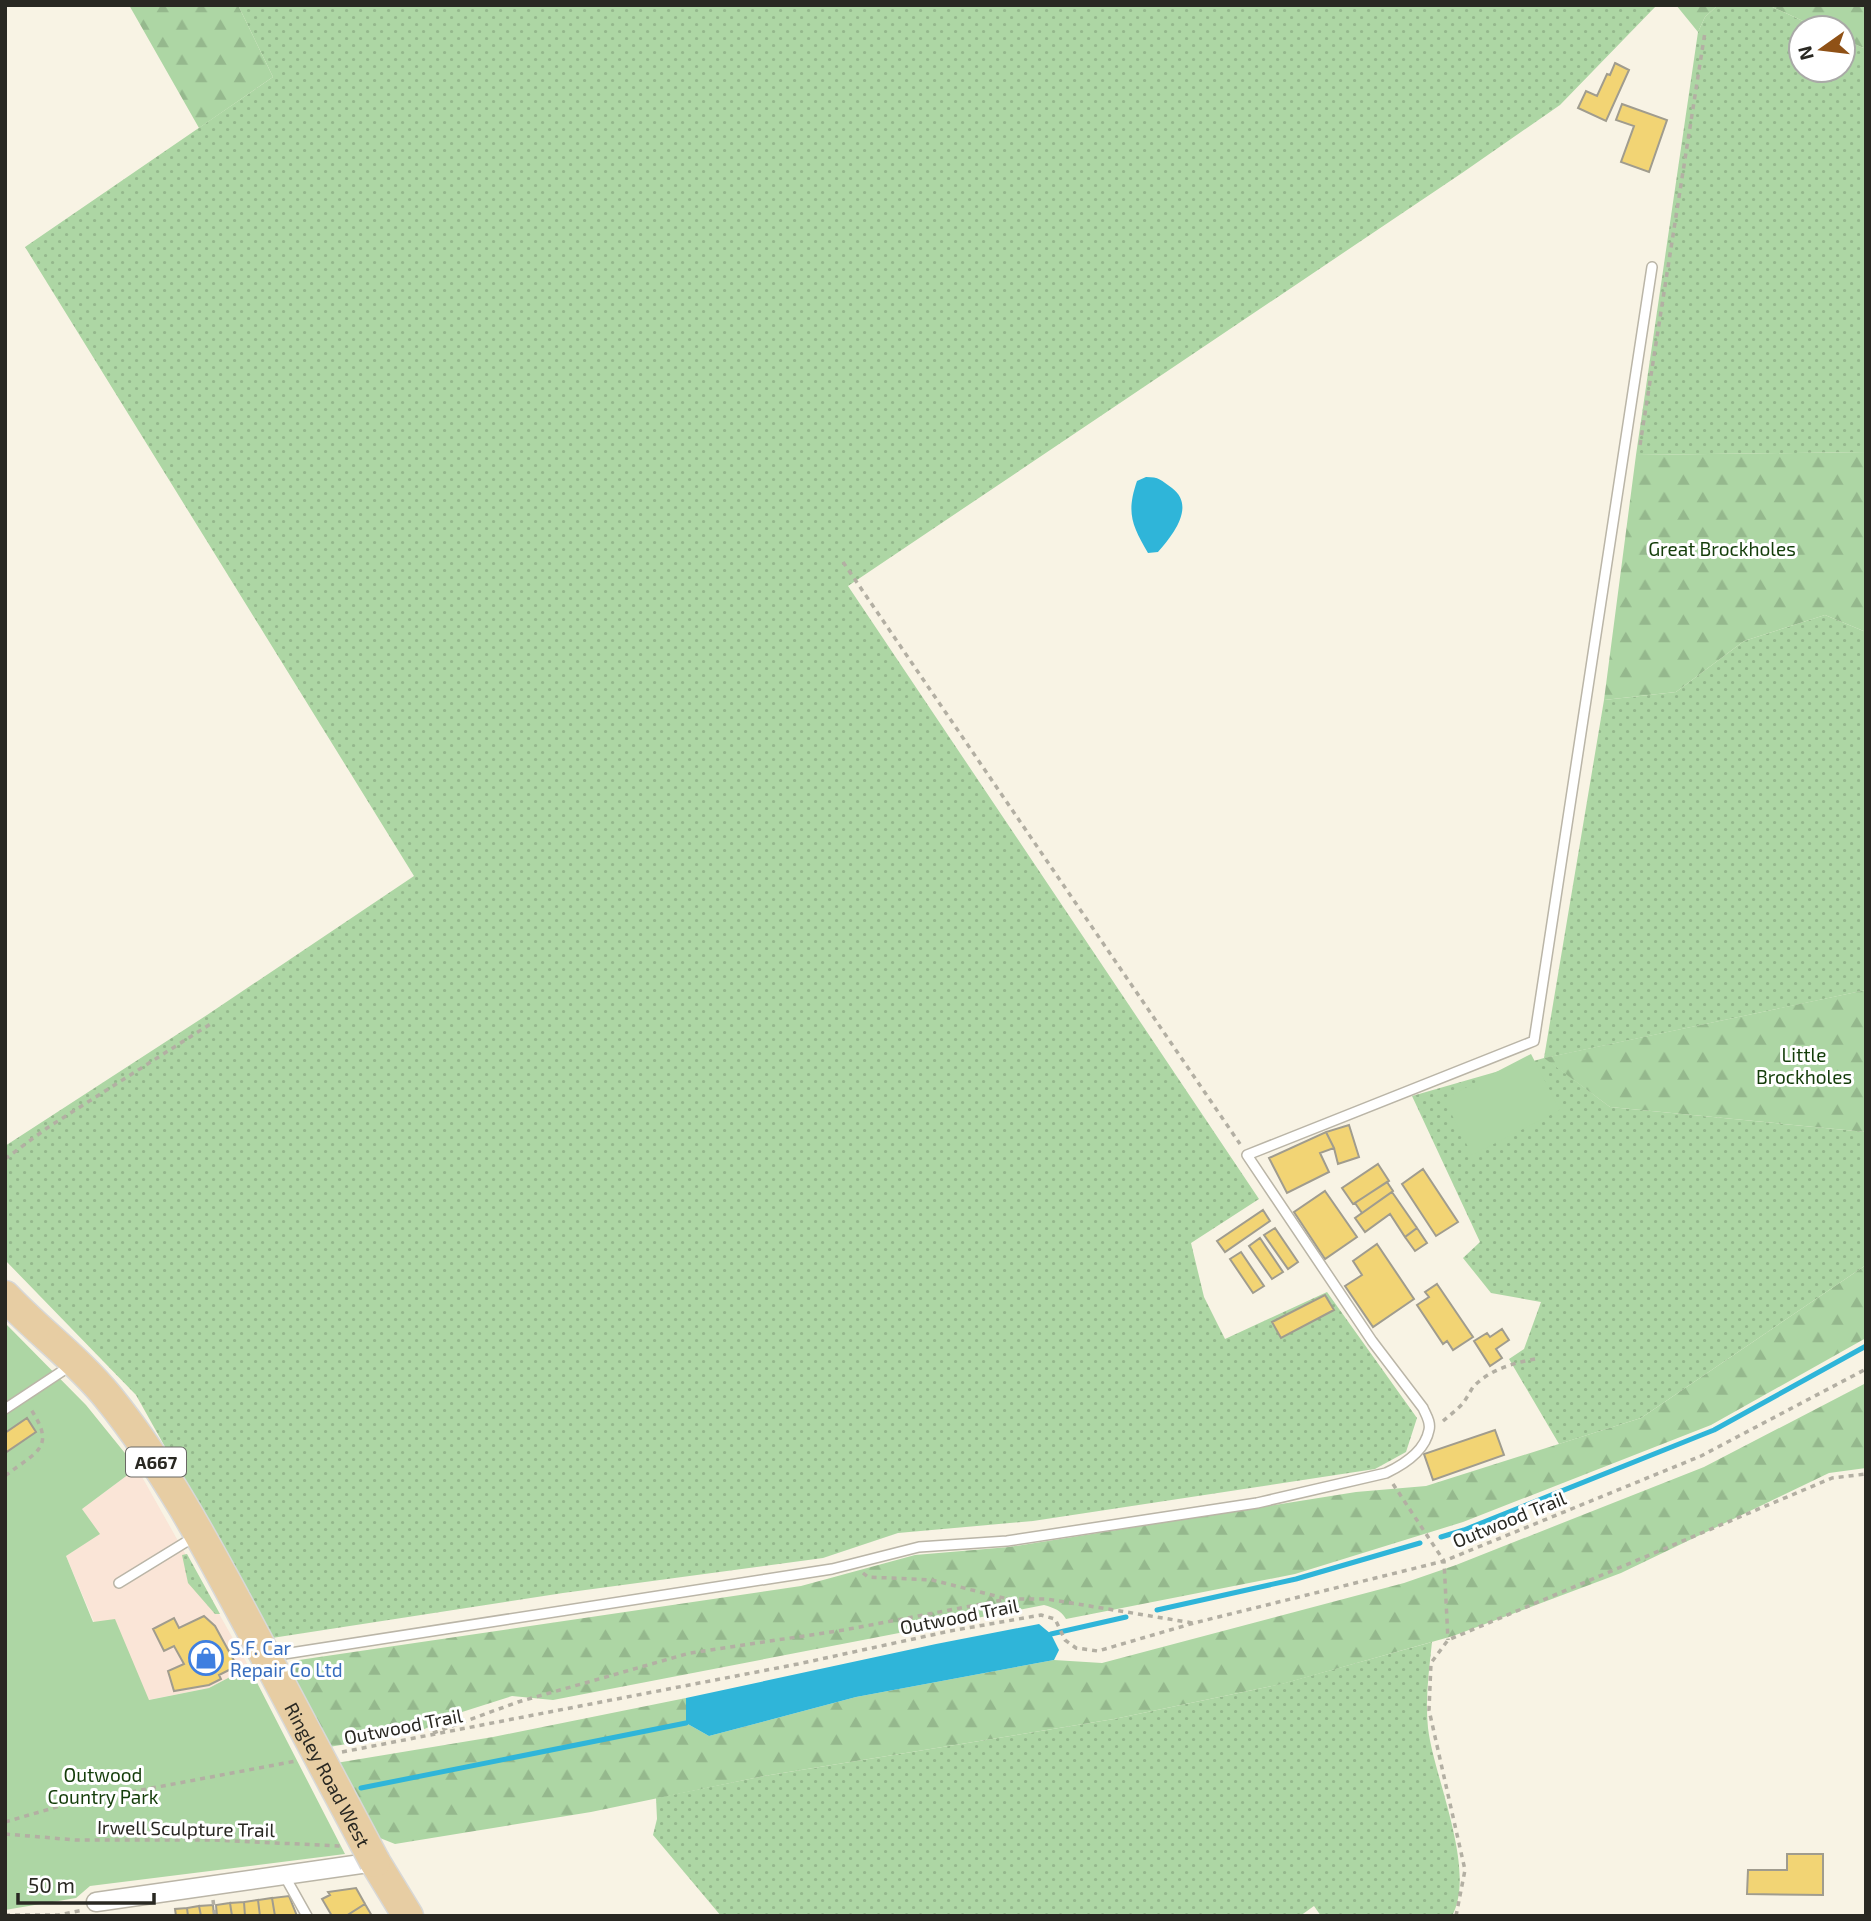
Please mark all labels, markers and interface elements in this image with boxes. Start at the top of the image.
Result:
north arrow [1787,14,1857,84]
text: N [1792,44,1818,63]
park label: Great Brockholes [1648,537,1796,560]
park label: Little Brockholes [1756,1043,1852,1088]
road number: A667 [126,1448,186,1476]
street label: Outwood Trail [1449,1486,1569,1552]
street label: Outwood Trail [898,1593,1021,1639]
place label: S.F. Car Repair Co Ltd [230,1636,343,1681]
shop icon: S.F. Car Repair Co Ltd [187,1639,225,1677]
street label: Ringley Road West [281,1698,376,1851]
street label: Outwood Trail [342,1703,465,1749]
park label: Outwood Country Park [47,1763,159,1808]
street label: Irwell Sculpture Trail [97,1815,276,1841]
scale bar [18,1862,154,1906]
text: 50 m [28,1872,75,1897]

